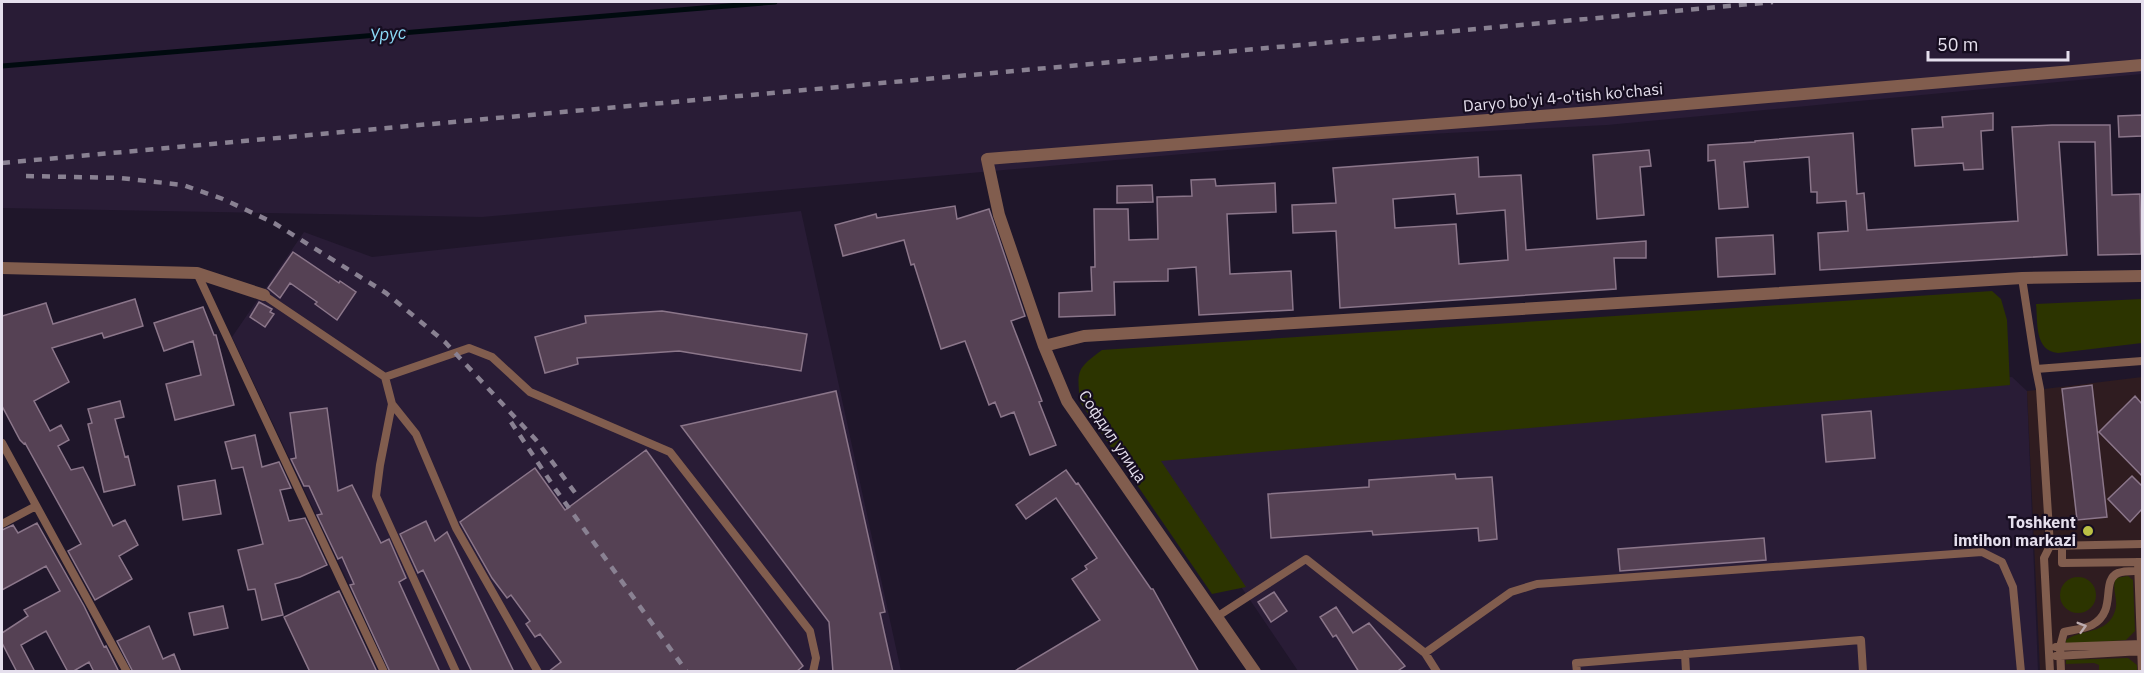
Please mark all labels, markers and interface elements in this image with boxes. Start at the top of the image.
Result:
water label: Урус [369,20,407,47]
scale bar [1928,24,2068,62]
text: 50 m [1937,33,1979,56]
street label: Daryo bo'yi 4-o'tish ko'chasi [1462,78,1664,116]
street label: Софдил улица [1075,386,1151,486]
place label: Toshkent imtihon markazi [1953,512,2076,550]
marker: Toshkent imtihon markazi [2081,524,2095,538]
one-way arrow [2077,622,2087,635]

